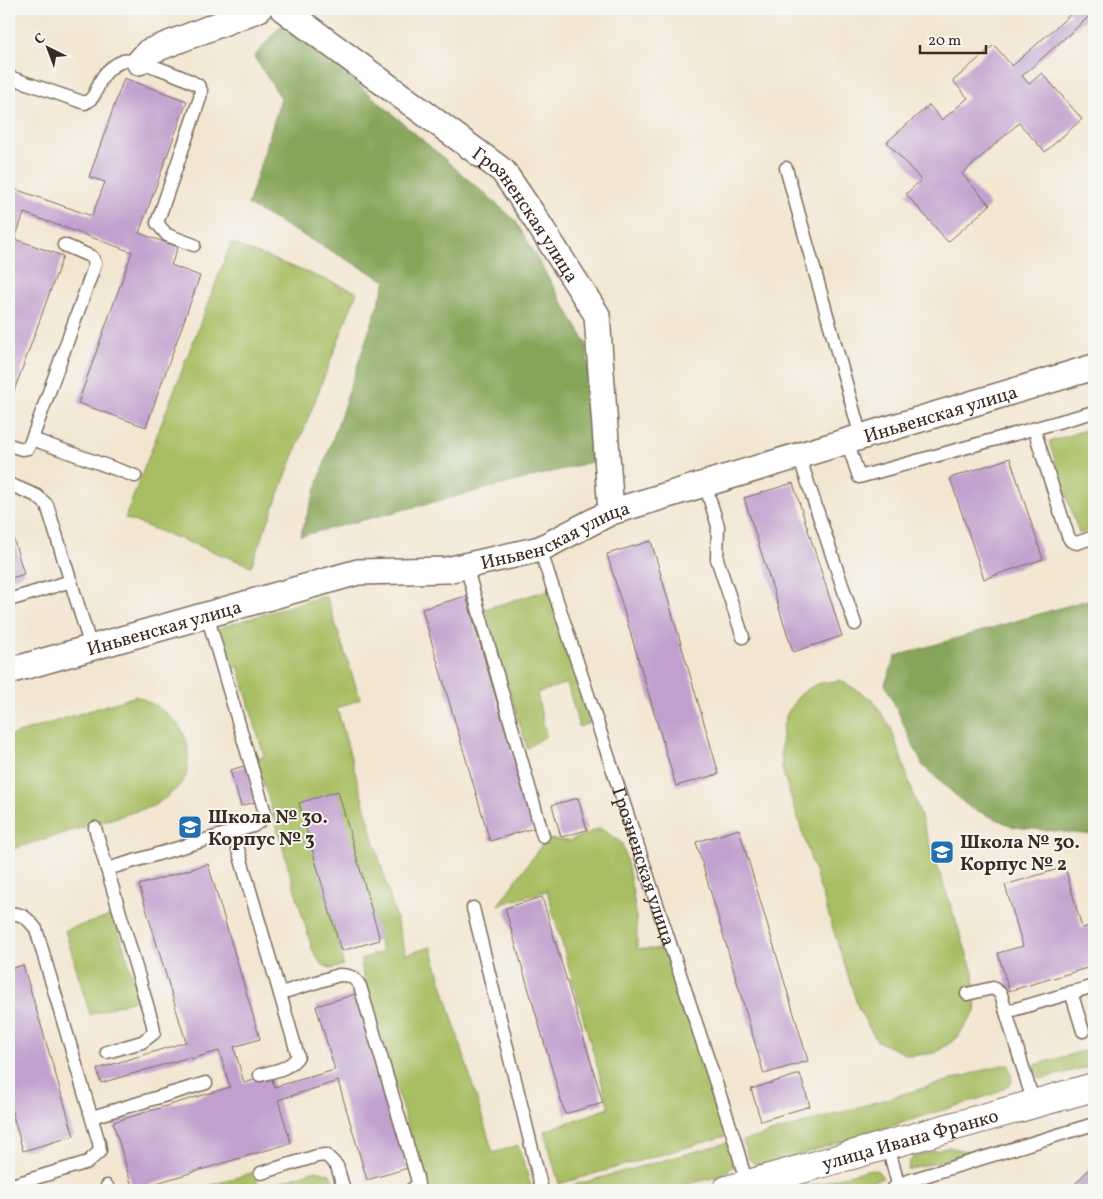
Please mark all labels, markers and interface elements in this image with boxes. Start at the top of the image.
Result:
north arrow [22,22,72,72]
scale bar [920,22,987,54]
text: С [31,29,50,50]
text: 20 m [928,31,961,52]
street label: Грозненская улица [466,141,584,288]
street label: Иньвенская улица [861,380,1021,450]
street label: Иньвенская улица [478,496,633,577]
street label: Иньвенская улица [84,595,245,663]
street label: Грозненская улица [604,784,681,950]
place label: Школа № 30. Корпус № 3 [208,805,328,853]
school or university icon: Школа № 30. Корпус № 3 [177,814,203,840]
place label: Школа № 30. Корпус № 2 [960,830,1080,878]
school or university icon: Школа № 30. Корпус № 2 [929,839,955,865]
street label: улица Ивана Франко [819,1103,1002,1178]

